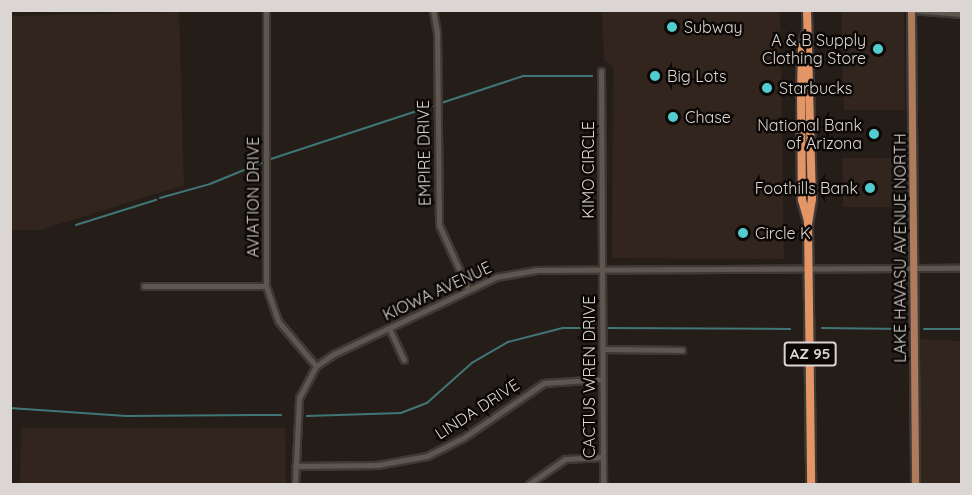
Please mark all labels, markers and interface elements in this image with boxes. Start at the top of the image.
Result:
place label: Subway [684,17,743,37]
marker: Subway [665,20,679,34]
place label: A & B Supply Clothing Store [762,30,866,68]
marker: A & B Supply Clothing Store [871,42,885,56]
place label: Big Lots [667,66,727,86]
marker: Big Lots [648,69,662,83]
place label: Starbucks [779,78,852,98]
marker: Starbucks [760,81,774,95]
street label: EMPIRE DRIVE [413,100,435,206]
place label: Chase [685,107,731,127]
marker: Chase [666,110,680,124]
place label: National Bank of Arizona [757,115,862,153]
street label: KIMO CIRCLE [578,121,598,219]
marker: National Bank of Arizona [867,127,881,141]
street label: LAKE HAVASU AVENUE NORTH [890,133,910,363]
street label: AVIATION DRIVE [243,137,263,257]
place label: Foothills Bank [755,178,858,198]
marker: Foothills Bank [863,181,877,195]
place label: Circle K [755,223,811,243]
marker: Circle K [736,226,750,240]
street label: KIOWA AVENUE [380,257,494,325]
street label: CACTUS WREN DRIVE [579,296,599,458]
road number: AZ 95 [783,342,837,366]
street label: LINDA DRIVE [431,375,523,443]

